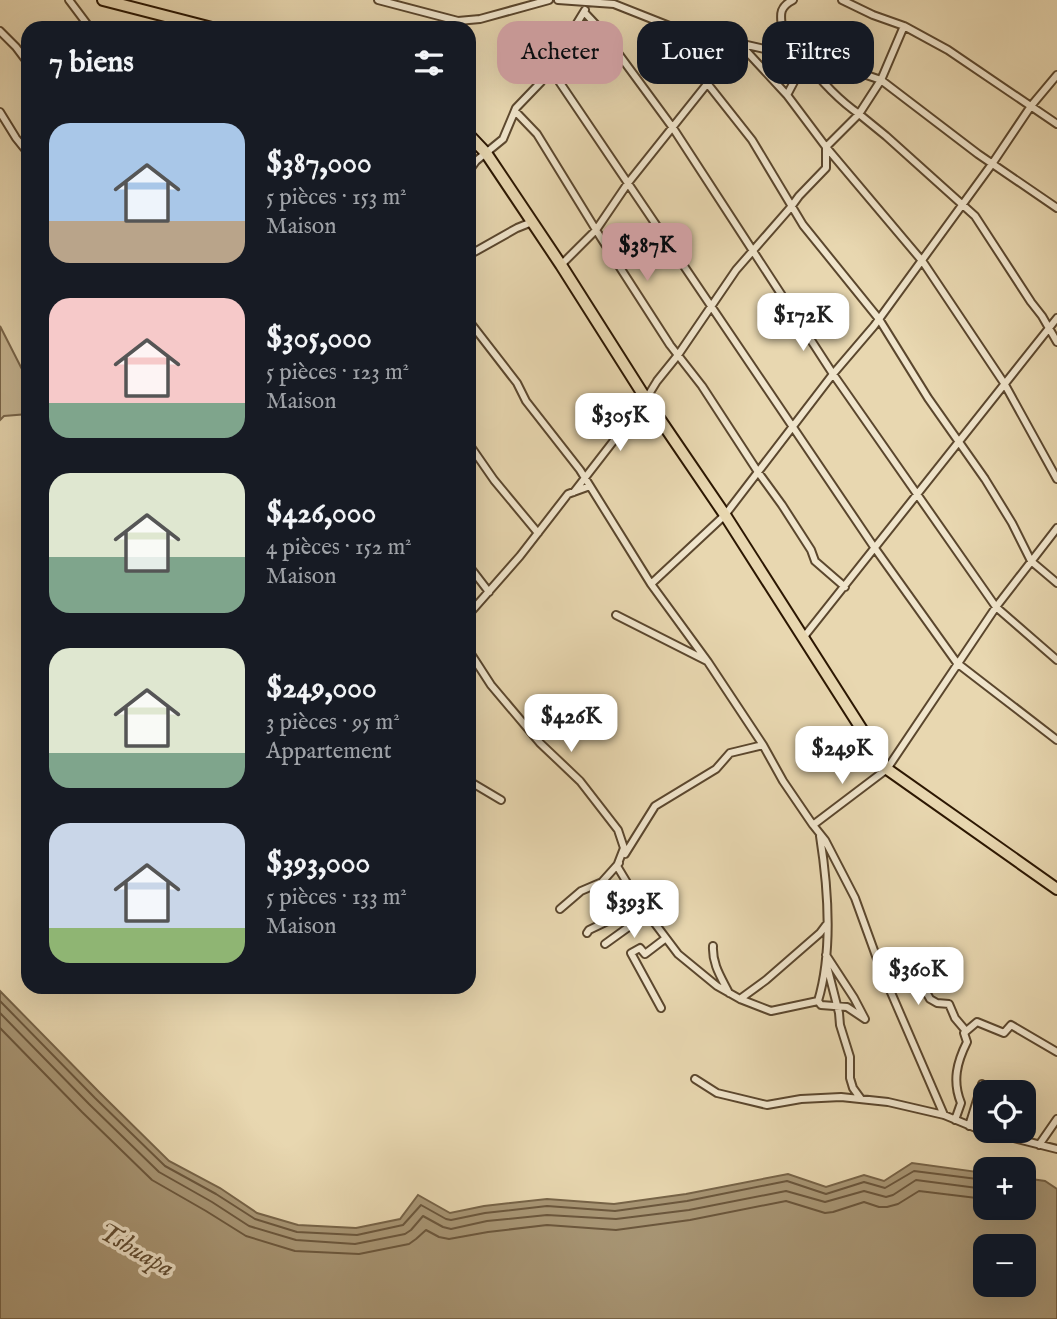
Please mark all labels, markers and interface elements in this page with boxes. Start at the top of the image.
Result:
chip: Acheter [497,21,623,84]
chip: Louer [637,21,748,84]
chip: Filtres [762,21,874,84]
text: 7 biens [49,44,134,82]
icon: filters [410,44,448,82]
text: $387,000 [266,145,372,183]
icon: home [105,151,189,235]
text: 5 pièces · 153 m² [266,183,407,212]
text: Maison [266,212,336,241]
pin: $387K [598,224,696,283]
text: $387K [618,231,676,260]
pin: $172K [754,294,852,353]
text: $172K [773,301,833,330]
text: $305,000 [266,320,372,358]
icon: home [105,326,189,410]
text: 5 pièces · 123 m² [266,358,409,387]
text: Maison [266,387,336,416]
pin: $305K [571,393,669,453]
text: $305K [591,401,649,430]
text: $426,000 [266,495,376,533]
icon: home [105,501,189,585]
text: 4 pièces · 152 m² [266,533,412,562]
text: Maison [266,562,336,591]
text: $249,000 [266,670,377,708]
icon: home [105,676,189,760]
pin: $426K [522,694,620,754]
text: $426K [540,702,602,731]
text: 3 pièces · 95 m² [266,708,400,737]
pin: $249K [793,726,891,786]
text: $249K [811,734,873,763]
text: Appartement [266,737,392,766]
text: $393,000 [266,845,370,883]
icon: home [105,851,189,935]
pin: $393K [585,880,683,940]
text: 5 pièces · 133 m² [266,883,407,912]
text: $393K [606,888,662,917]
text: Maison [266,912,336,941]
pin: $360K [869,948,967,1007]
text: $360K [889,955,947,984]
map controls [973,1080,1036,1297]
button: locate [973,1080,1036,1143]
button: + [973,1157,1036,1220]
water label: Tshuapa [93,1216,180,1285]
button: − [973,1234,1036,1297]

